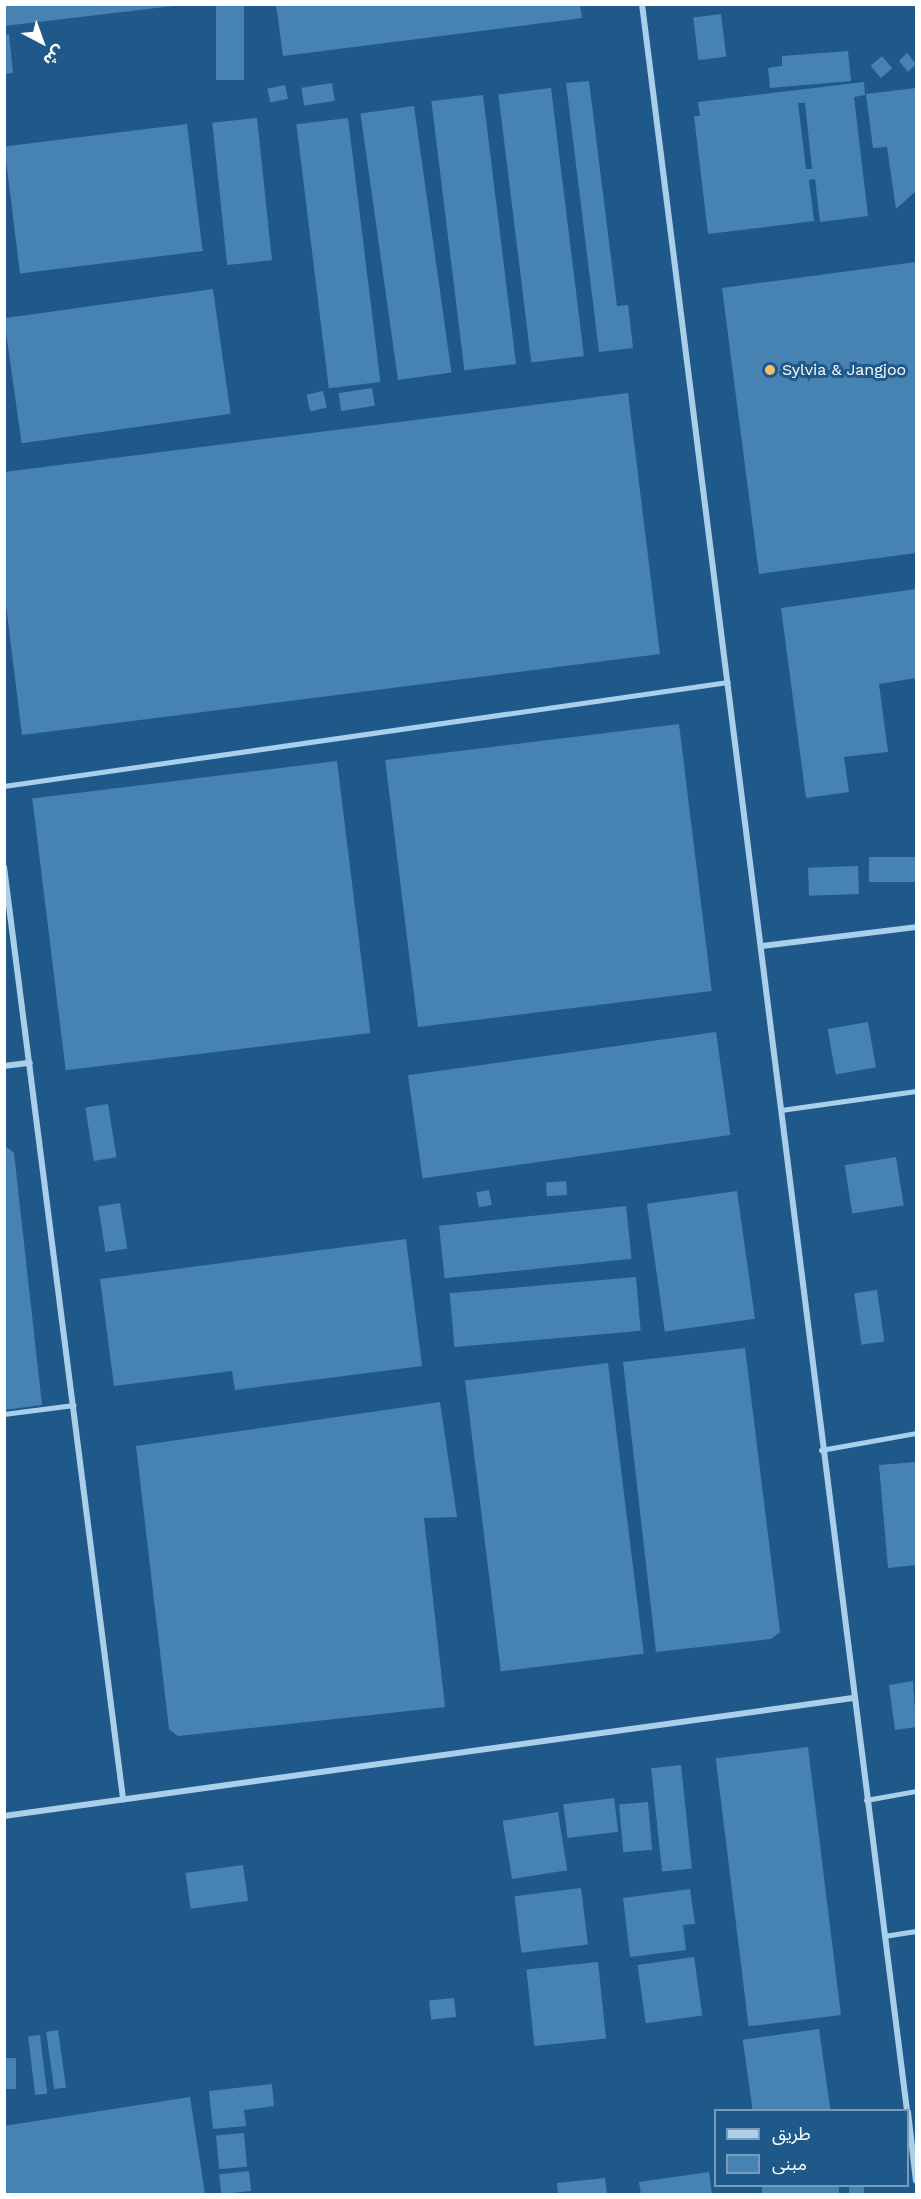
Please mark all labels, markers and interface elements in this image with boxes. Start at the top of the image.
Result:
north arrow [12,12,72,72]
text: ش [40,42,69,70]
place label: Sylvia & Jangjoo [782,360,907,380]
marker: Sylvia & Jangjoo [763,363,777,377]
legend [714,2109,909,2187]
text: طريق [772,2123,811,2144]
text: مبنى [772,2153,807,2174]

